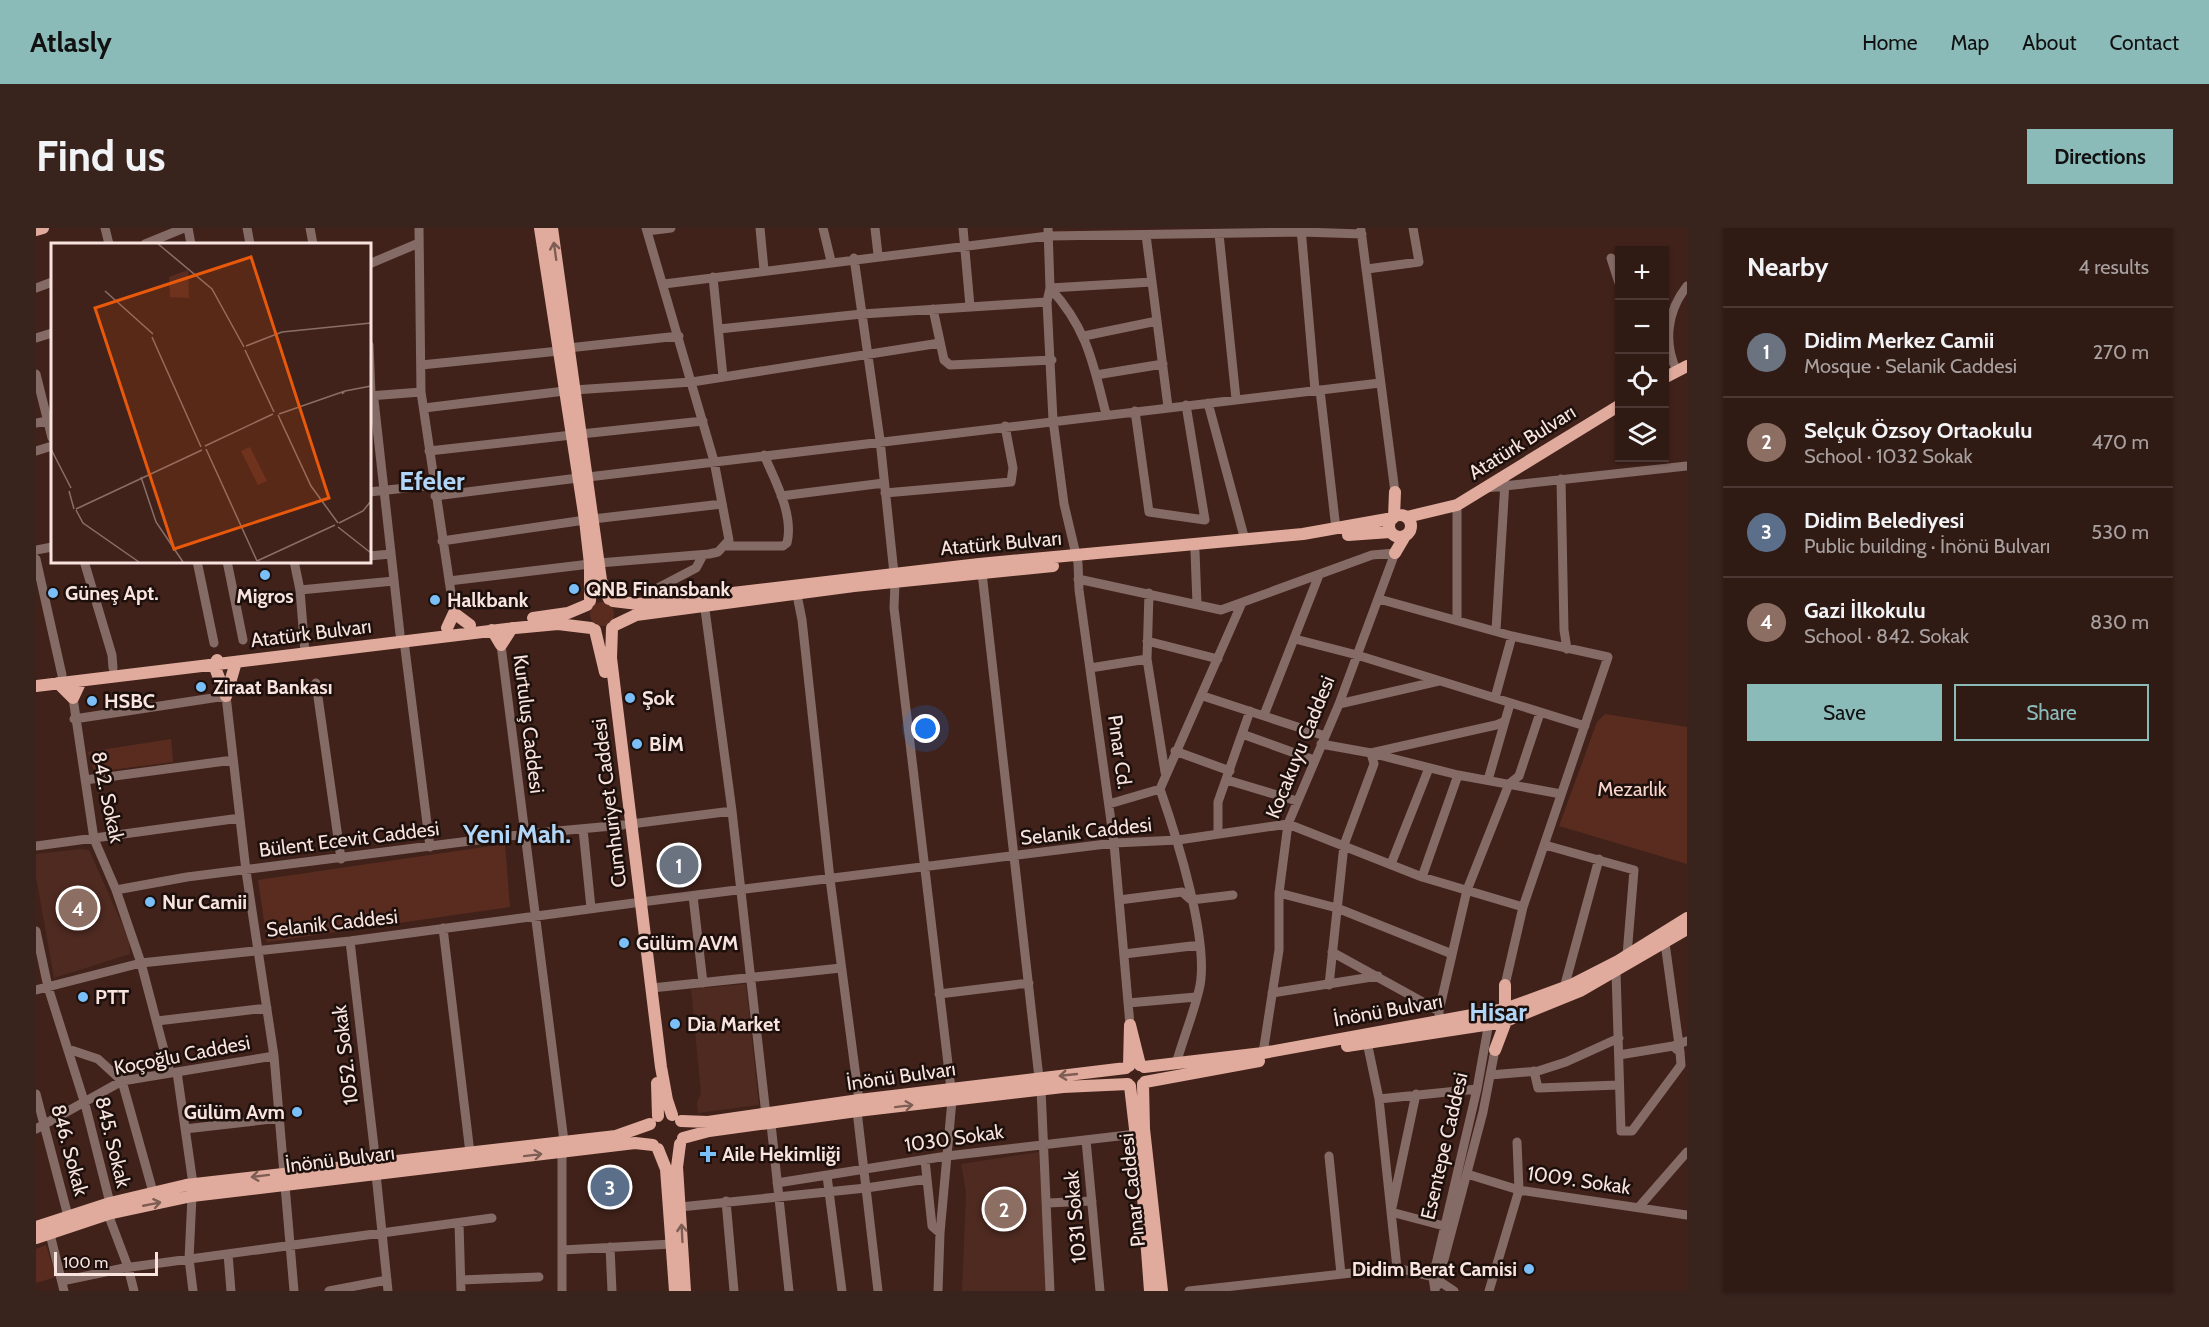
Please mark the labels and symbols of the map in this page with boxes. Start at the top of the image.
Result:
one-way arrow [549,242,560,262]
inset map [51,243,370,562]
street label: Atatürk Bulvarı [1464,400,1580,484]
district label: Efeler [399,465,465,497]
street label: Atatürk Bulvarı [939,526,1063,560]
marker: Migros [258,568,272,582]
place label: QNB Finansbank [586,577,730,601]
place label: Güneş Apt. [65,581,159,605]
marker: QNB Finansbank [567,582,581,596]
place label: Migros [236,584,294,608]
marker: Güneş Apt. [46,586,60,600]
place label: Halkbank [447,588,529,612]
marker: Halkbank [428,593,442,607]
street label: Atatürk Bulvarı [249,614,373,652]
street label: Kurtuluş Caddesi [509,653,549,795]
street label: Kocakuyu Caddesi [1260,672,1340,822]
place label: Ziraat Bankası [213,675,333,699]
marker: Ziraat Bankası [194,680,208,694]
place label: Şok [642,686,675,710]
place label: HSBC [104,689,155,713]
marker: Şok [623,691,637,705]
marker: HSBC [85,694,99,708]
street label: Pınar Cd. [1103,713,1137,791]
your location [911,714,940,743]
street label: Cumhuriyet Caddesi [587,717,631,889]
place label: BİM [649,732,684,756]
marker: BİM [630,737,644,751]
street label: 842. Sokak [87,749,129,845]
park label: Mezarlık [1597,777,1667,801]
street label: Selanik Caddesi [1019,812,1153,850]
street label: Bülent Ecevit Caddesi [257,816,441,862]
district label: Yeni Mah. [462,818,571,850]
pin: 1 [660,842,698,888]
pin: 4 [58,886,98,930]
place label: Nur Camii [162,890,247,914]
marker: Nur Camii [143,895,157,909]
street label: Selanik Caddesi [265,904,399,942]
place label: Gülüm AVM [636,931,739,955]
marker: Gülüm AVM [617,936,631,950]
place label: PTT [95,985,129,1009]
street label: İnönü Bulvarı [1332,989,1444,1031]
marker: PTT [76,990,90,1004]
district label: Hisar [1469,996,1527,1028]
street label: 1052. Sokak [327,1004,363,1106]
place label: Dia Market [687,1012,780,1036]
marker: Dia Market [668,1017,682,1031]
street label: Koçoğlu Caddesi [112,1030,252,1080]
street label: İnönü Bulvarı [845,1056,957,1096]
one-way arrow [1059,1069,1079,1080]
street label: Esentepe Caddesi [1415,1070,1473,1222]
street label: 845. Sokak [90,1094,136,1190]
place label: Gülüm Avm [184,1100,285,1124]
one-way arrow [894,1100,914,1111]
street label: 846. Sokak [46,1102,94,1198]
marker: Gülüm Avm [290,1105,304,1119]
street label: 1030 Sokak [903,1119,1005,1157]
street label: Pınar Caddesi [1114,1132,1150,1248]
street label: İnönü Bulvarı [284,1140,396,1178]
place label: Aile Hekimliği [722,1142,841,1166]
marker: Aile Hekimliği [699,1145,717,1163]
one-way arrow [523,1150,543,1161]
street label: 1009. Sokak [1526,1161,1632,1199]
pin: 3 [590,1164,630,1210]
one-way arrow [250,1170,270,1181]
street label: 1031 Sokak [1059,1170,1091,1264]
pin: 2 [984,1186,1024,1232]
one-way arrow [142,1198,162,1209]
one-way arrow [677,1223,688,1243]
scale bar [54,1249,158,1276]
place label: Didim Berat Camisi [1352,1257,1517,1281]
marker: Didim Berat Camisi [1522,1262,1536,1276]

